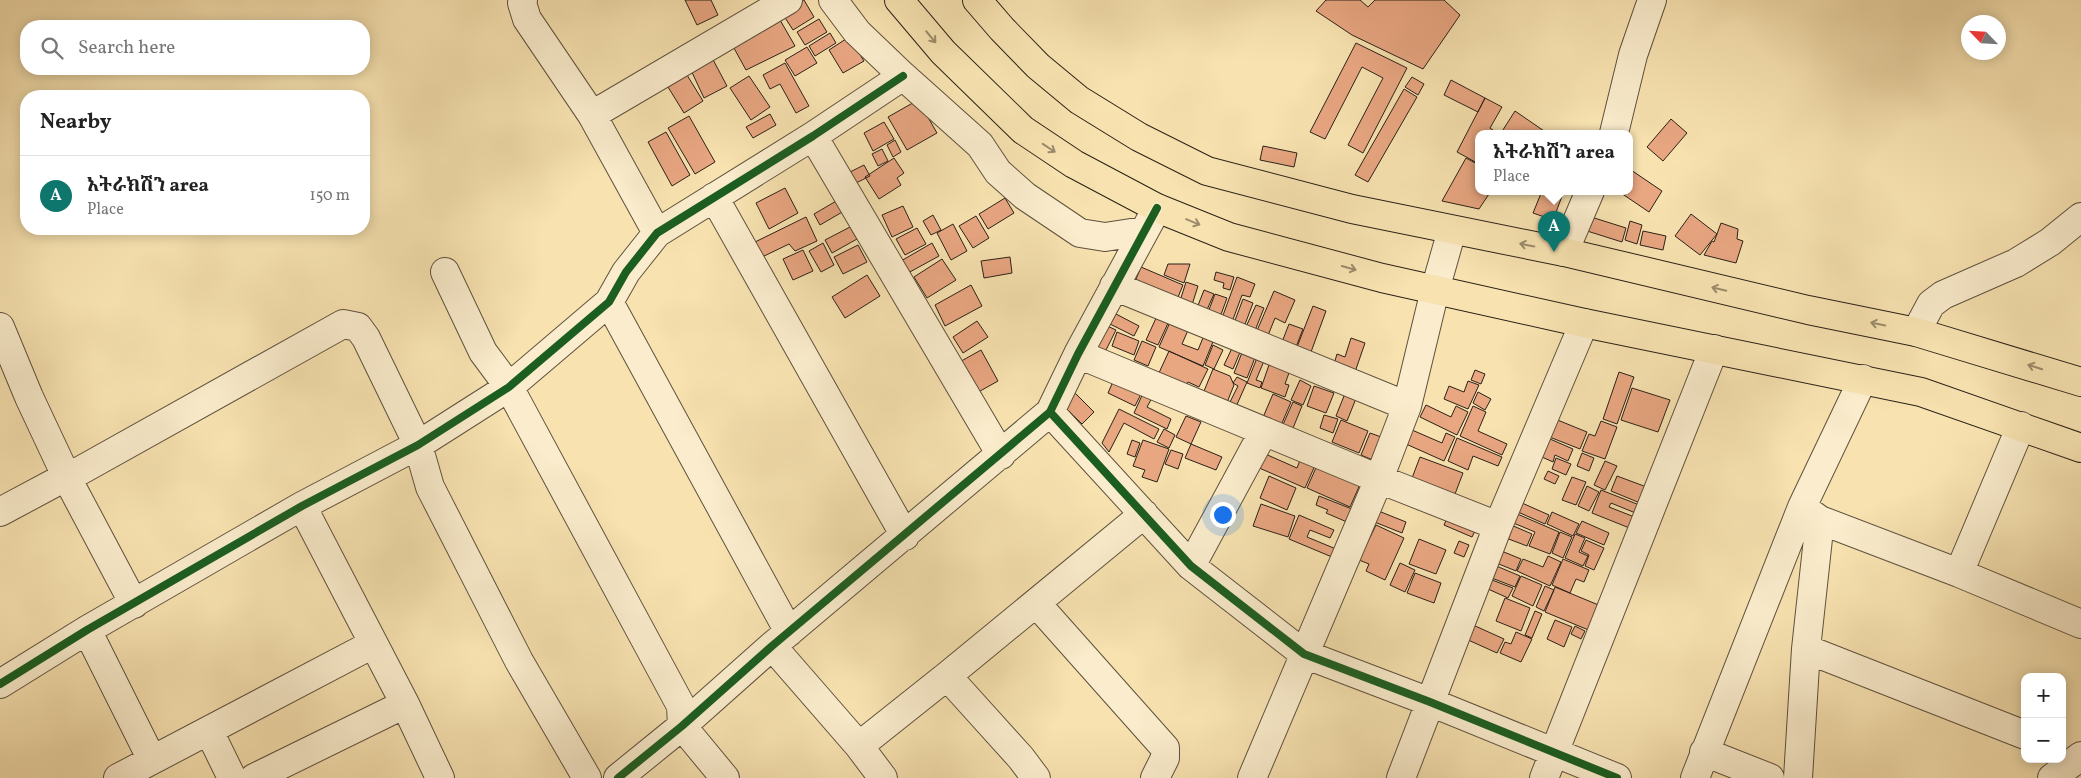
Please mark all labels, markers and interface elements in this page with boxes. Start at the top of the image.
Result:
north arrow [1961,15,2006,60]
search box [20,20,370,75]
one-way arrow [925,31,936,44]
icon: search [38,34,66,62]
text: Search here [78,35,175,61]
text: Nearby [40,108,111,137]
popup [1475,130,1633,195]
text: አትራክሽን area [1493,140,1615,166]
one-way arrow [1042,143,1056,153]
text: Place [1493,166,1530,188]
text: አትራክሽን area [87,173,209,199]
text: A [50,185,62,207]
text: 150 m [309,185,350,207]
text: Place [87,199,124,221]
pin: A [1538,211,1570,252]
one-way arrow [1185,218,1200,228]
one-way arrow [1519,239,1535,249]
one-way arrow [1340,264,1356,274]
one-way arrow [1712,284,1728,293]
one-way arrow [1871,319,1887,328]
one-way arrow [2027,362,2043,372]
your location [1210,502,1236,528]
map controls [2021,673,2066,763]
button: + [2021,673,2066,718]
button: − [2021,718,2066,763]

